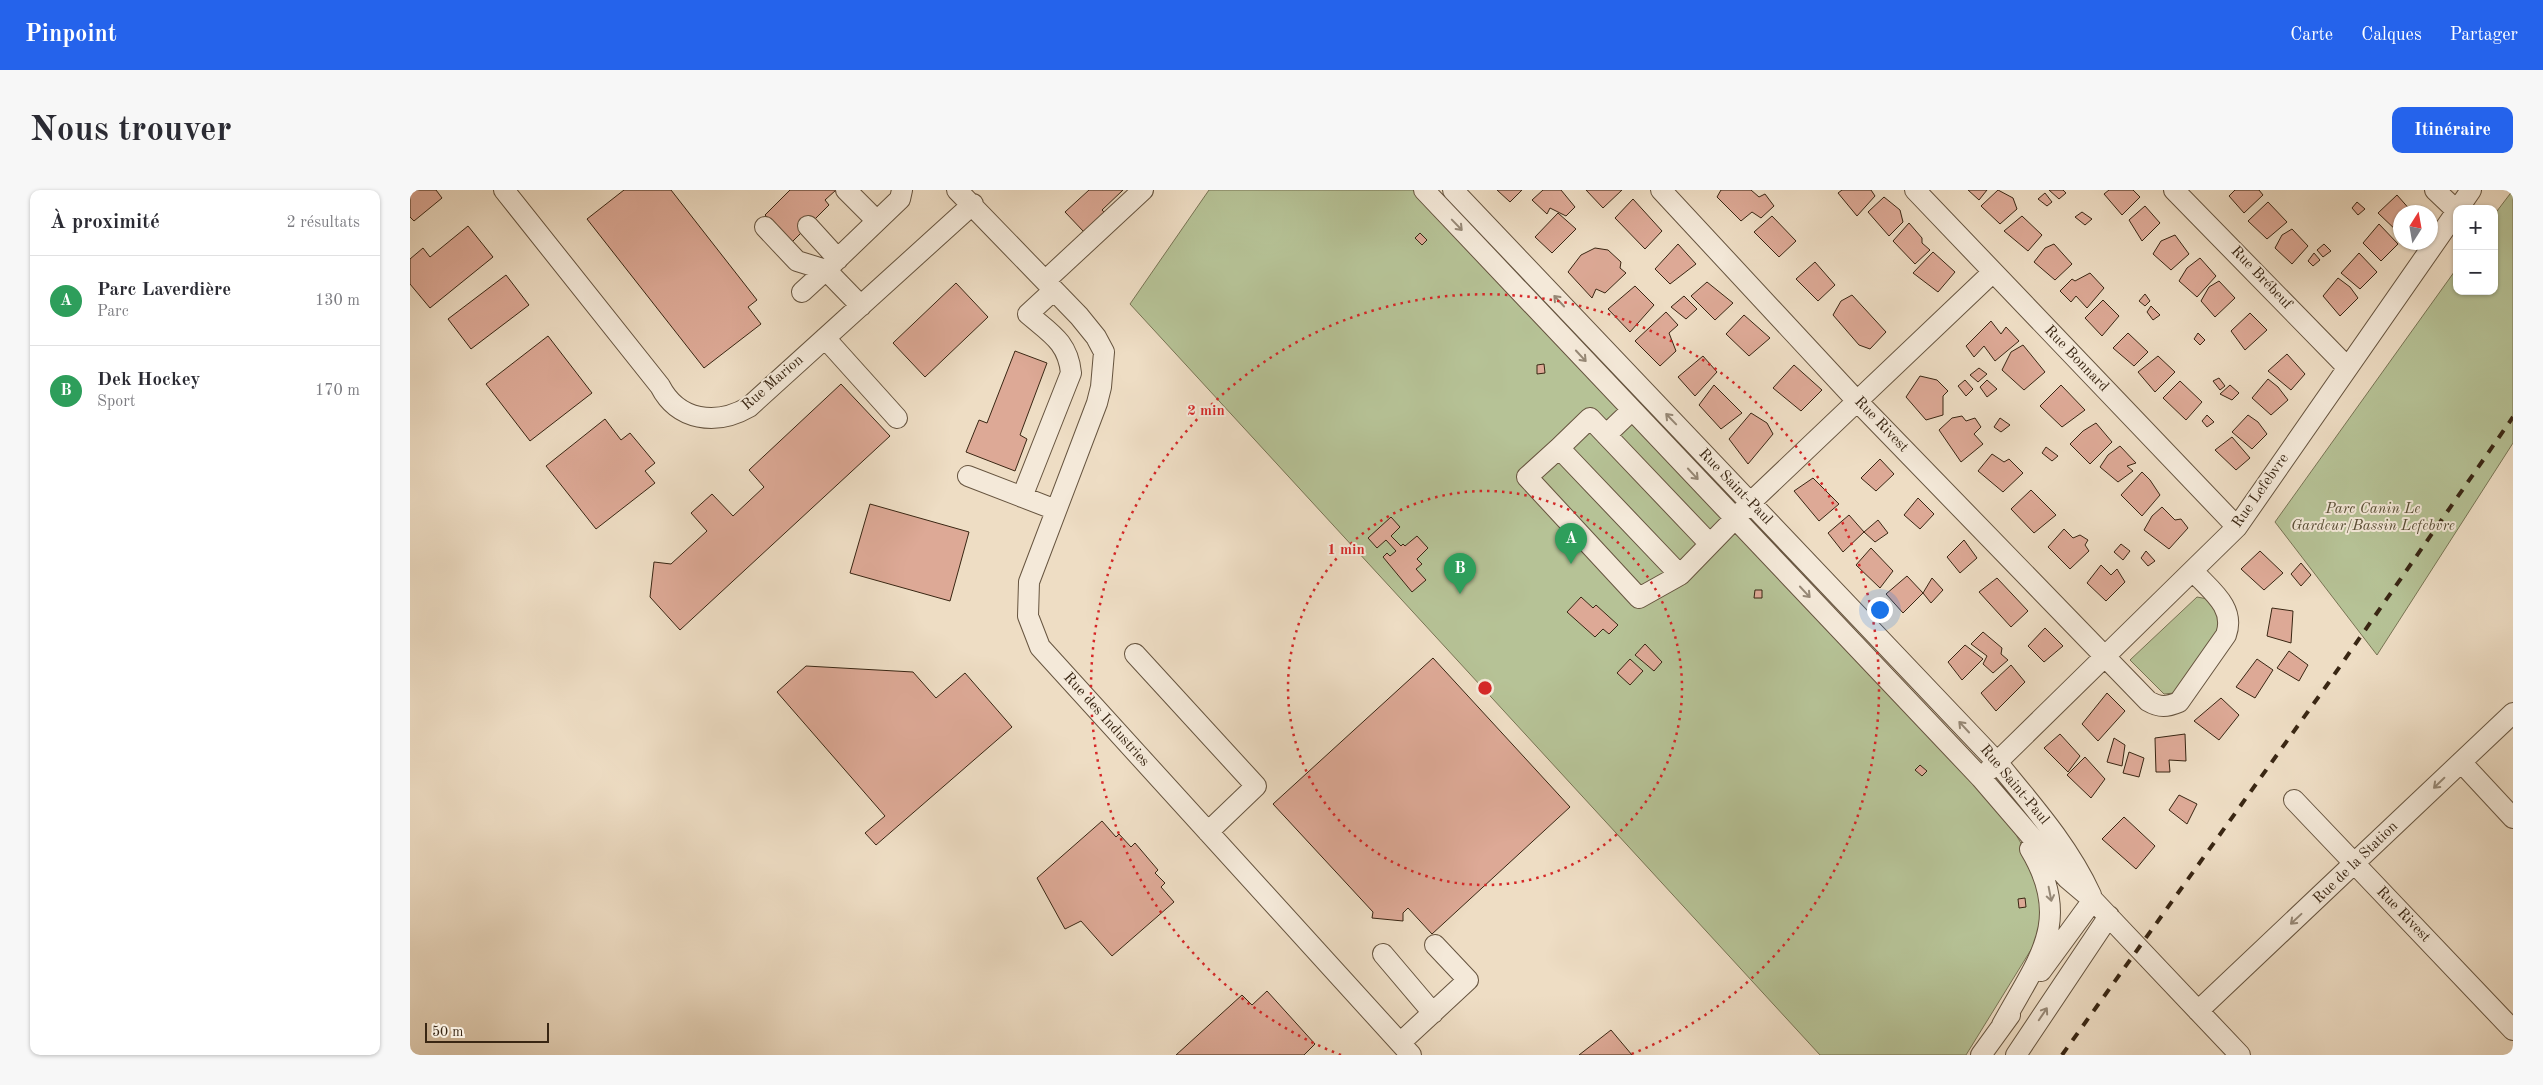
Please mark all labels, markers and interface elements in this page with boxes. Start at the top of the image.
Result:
text: Pinpoint [25,23,117,47]
text: Carte [2290,26,2333,44]
text: Calques [2361,26,2422,44]
text: Partager [2450,26,2518,44]
button: Itinéraire [2392,107,2513,153]
text: Nous trouver [30,113,232,148]
north arrow [2393,205,2438,250]
map controls [2453,205,2498,295]
button: + [2453,205,2498,250]
text: À proximité [50,212,160,233]
text: 2 résultats [286,215,360,231]
one-way arrow [1451,219,1463,232]
street label: Rue Brébeuf [2228,244,2295,313]
button: − [2453,250,2498,295]
text: Parc Laverdière [97,281,231,300]
text: A [60,293,72,309]
text: 130 m [315,293,360,309]
one-way arrow [1553,295,1565,308]
text: Parc [97,304,129,320]
street label: Rue Bonnard [2041,323,2111,395]
one-way arrow [1575,350,1587,362]
street label: Rue Marion [740,353,806,413]
text: Dek Hockey [97,371,201,390]
text: B [60,383,72,399]
text: 170 m [315,383,360,399]
text: Sport [97,394,135,410]
street label: Rue Rivest [1851,394,1911,456]
text: 2 min [1187,404,1225,419]
one-way arrow [1665,413,1677,425]
street label: Rue Saint-Paul [1695,446,1775,528]
street label: Rue Lefebvre [2230,451,2292,531]
one-way arrow [1687,468,1699,480]
park label: Parc Canin Le Gardeur/Bassin Lefebvre [2291,502,2455,534]
pin: A [1555,523,1587,564]
text: 1 min [1327,543,1365,558]
pin: B [1444,553,1476,594]
one-way arrow [1799,585,1811,598]
your location [1867,597,1893,623]
street label: Rue des Industries [1060,670,1152,770]
centre of rings [1476,679,1494,697]
one-way arrow [1958,721,1970,733]
street label: Rue Saint-Paul [1977,742,2051,828]
one-way arrow [2433,777,2446,789]
street label: Rue de la Station [2311,819,2401,907]
street label: Rue Rivest [2373,884,2433,946]
one-way arrow [2046,886,2055,902]
one-way arrow [2290,913,2303,925]
one-way arrow [2039,1008,2049,1022]
scale bar [425,1020,549,1043]
text: 50 m [432,1025,463,1039]

